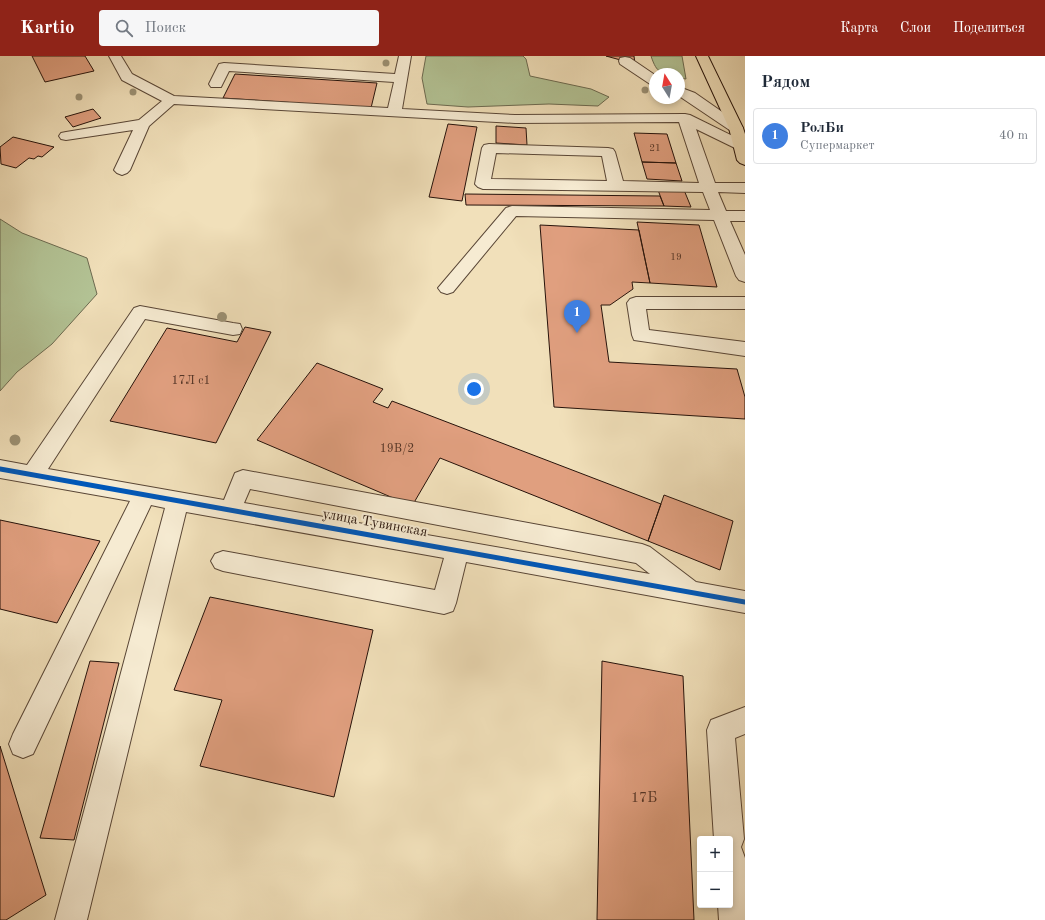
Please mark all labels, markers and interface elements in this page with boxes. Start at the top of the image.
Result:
search box [99,10,379,46]
icon: search [113,17,135,39]
text: Kartio [20,19,75,38]
text: Поиск [145,21,186,36]
text: Карта [840,21,878,35]
text: Слои [900,21,931,35]
text: Поделиться [953,21,1025,35]
north arrow [649,68,685,104]
text: Рядом [761,74,810,91]
text: РолБи [800,121,844,136]
text: 1 [771,129,779,142]
text: 40 m [999,129,1028,142]
text: Супермаркет [800,139,875,152]
house number: 21 [649,143,661,153]
house number: 19 [670,252,682,262]
pin: 1 [564,300,590,333]
house number: 17Л с1 [172,375,210,387]
your location [464,379,484,399]
house number: 19В/2 [380,443,414,455]
street label: улица Тувинская [321,507,429,539]
house number: 17Б [631,791,657,805]
map controls [697,836,733,908]
button: + [697,836,733,872]
button: − [697,872,733,908]

